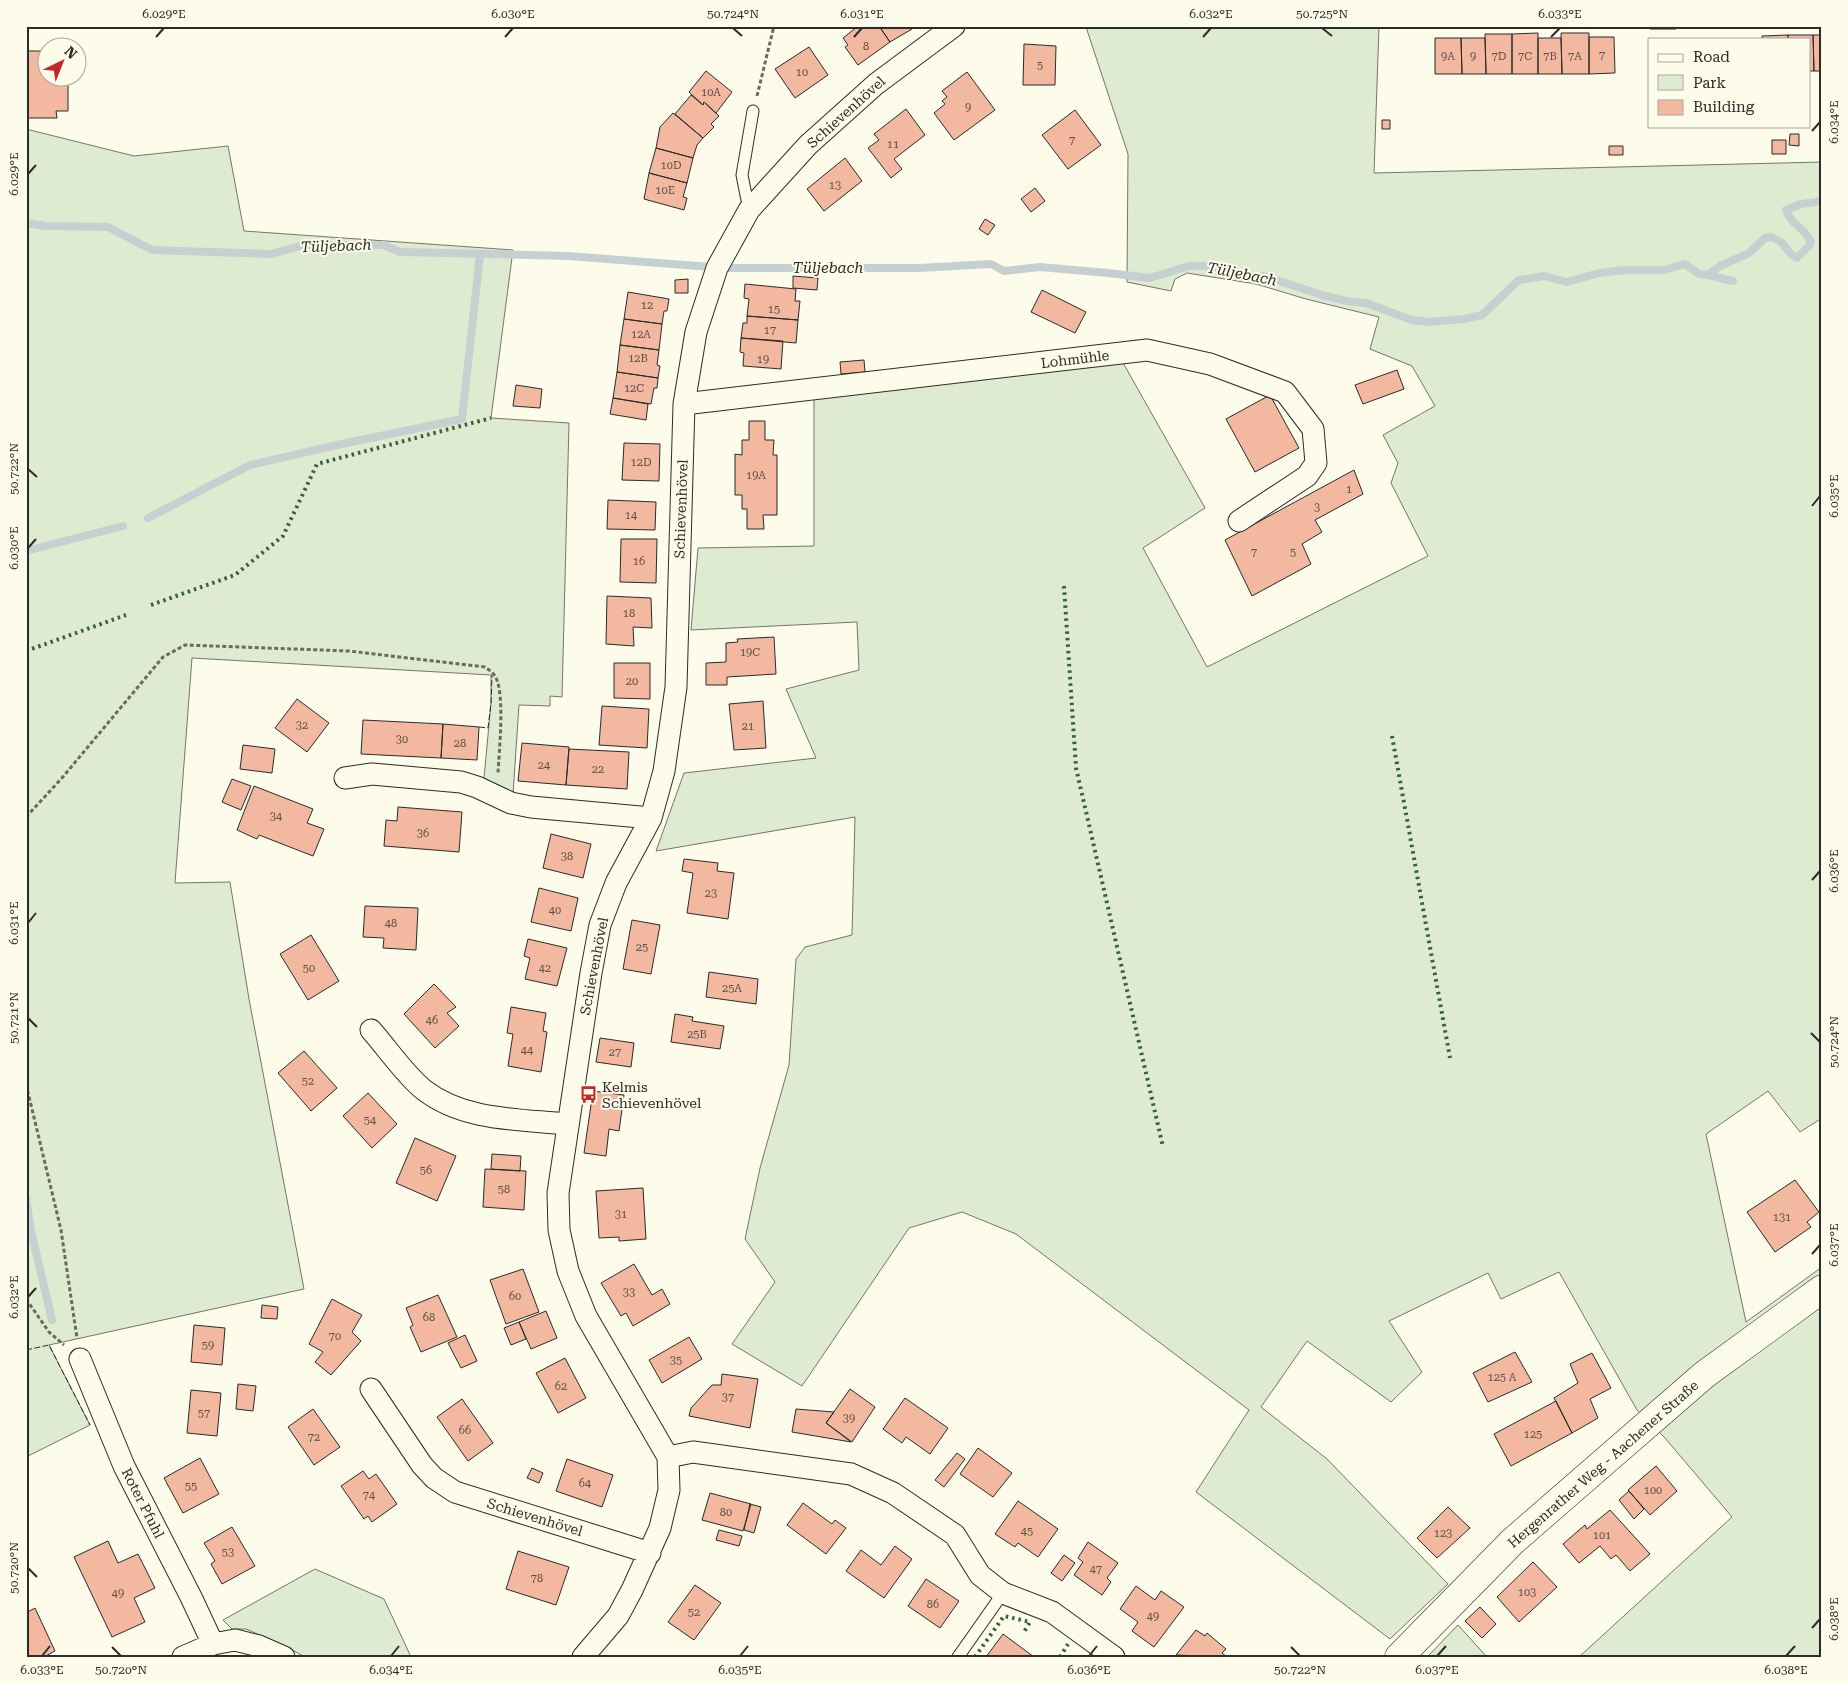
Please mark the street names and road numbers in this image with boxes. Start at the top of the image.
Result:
street label: Schievenhövel [804,72,889,151]
street label: Lohmühle [1040,347,1110,371]
street label: Schievenhövel [671,458,691,559]
street label: Schievenhövel [577,915,611,1016]
street label: Hergenrather Weg - Aachener Straße [1505,1377,1702,1551]
street label: Roter Pfuhl [118,1465,168,1541]
street label: Schievenhövel [485,1495,585,1539]

